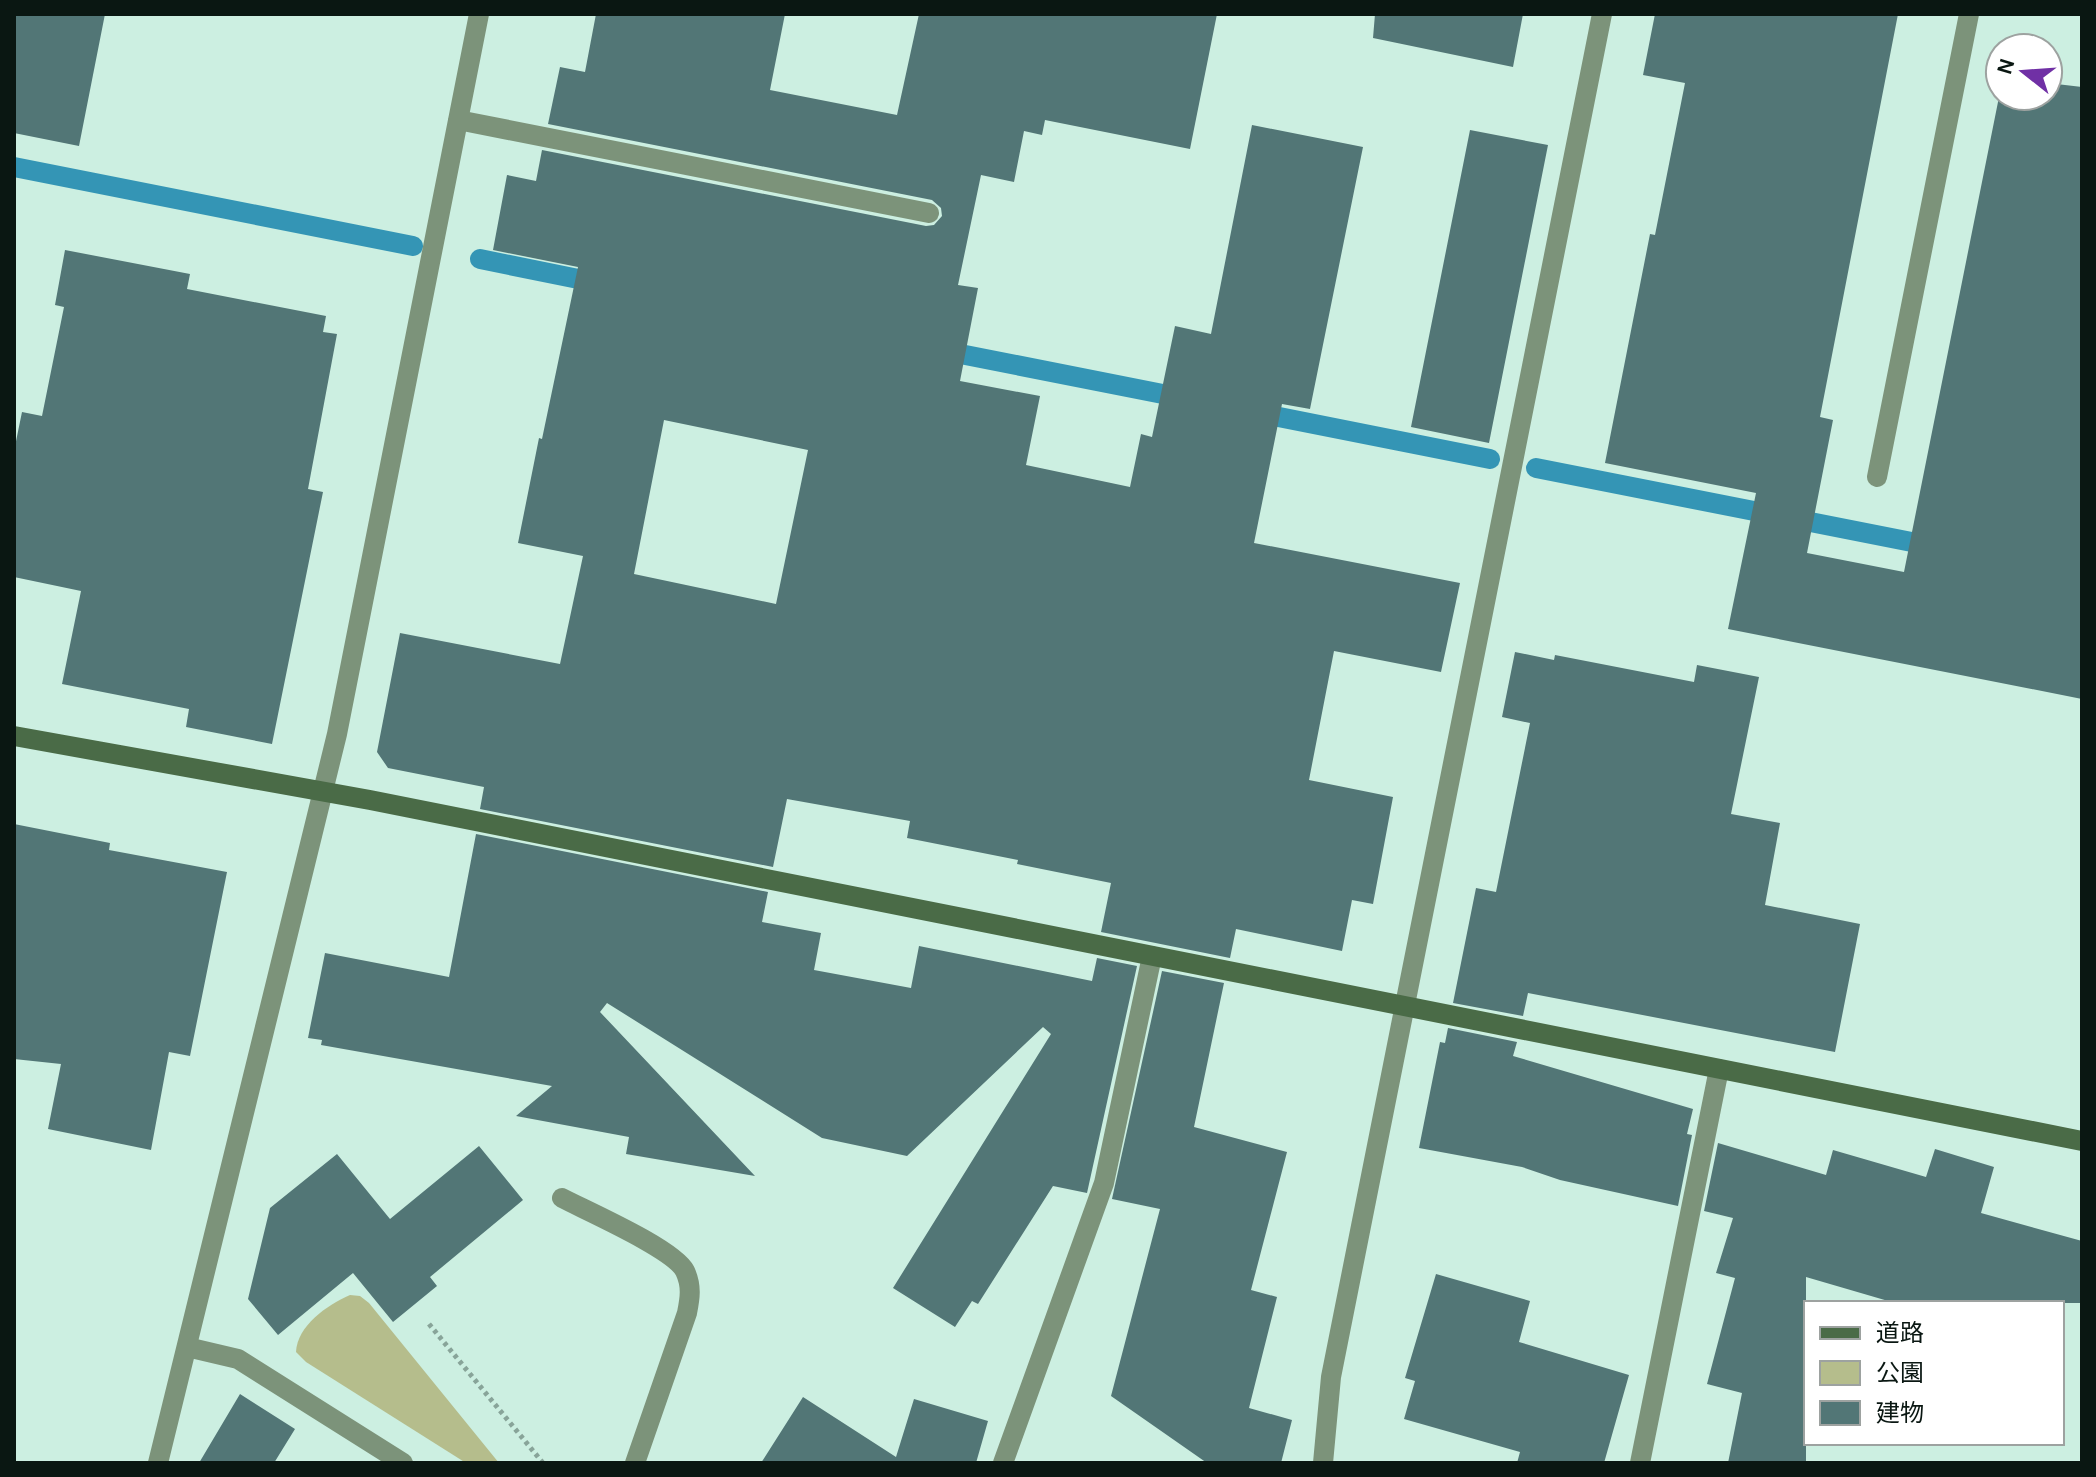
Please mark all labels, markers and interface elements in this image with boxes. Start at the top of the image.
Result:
north arrow [1984,32,2064,112]
text: N [1991,55,2021,78]
legend [1804,1301,2064,1445]
text: 道路 [1876,1319,1924,1347]
text: 公園 [1876,1359,1924,1387]
text: 建物 [1876,1399,1924,1427]

